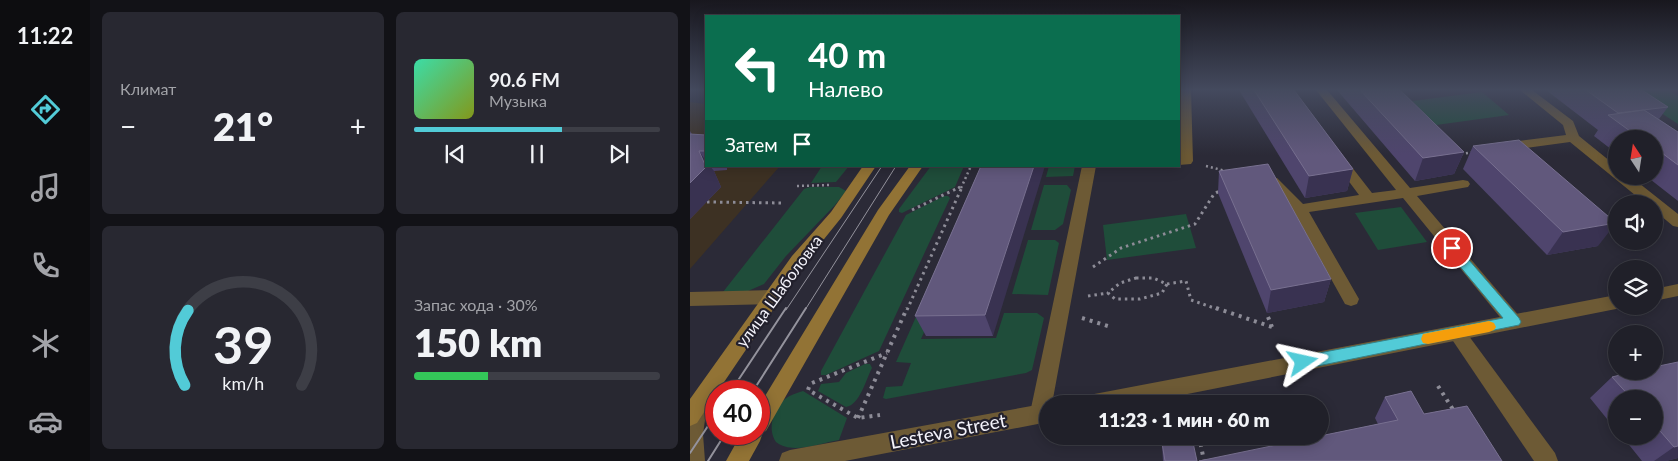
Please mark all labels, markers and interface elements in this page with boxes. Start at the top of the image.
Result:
text: 11:22 [17,22,73,49]
text: 40 m [808,33,886,75]
icon: left [725,35,790,100]
text: 90.6 FM [489,68,560,91]
text: Налево [808,75,883,102]
text: Климат [120,79,176,98]
text: Музыка [489,91,547,110]
icon: directions [28,92,63,127]
text: 21° [213,103,273,149]
text: − [120,109,136,143]
text: + [350,109,366,143]
icon: arrive [788,130,816,158]
north arrow [1608,130,1662,185]
map controls [1608,130,1663,445]
text: Затем [725,133,778,156]
icon: previous [441,140,469,168]
icon: pause [523,140,551,168]
icon: next [605,140,633,168]
icon: music [28,170,63,205]
button: sound [1608,195,1663,250]
pin [1431,227,1473,269]
street label: улица Шаболовка [732,231,826,350]
icon: arrive [1438,234,1466,262]
icon: phone [28,248,63,283]
button: layers [1608,260,1663,315]
text: Запас хода · 30% [414,295,538,314]
text: 39 [213,313,273,375]
text: 150 km [414,319,542,365]
button: + [1608,325,1663,380]
icon: climate [28,326,63,361]
position arrow [1276,335,1328,387]
text: km/h [222,372,264,394]
speed limit sign: 40 [705,380,770,445]
button: − [1608,390,1663,445]
icon: car [28,404,63,439]
street label: Lesteva Street [888,408,1008,453]
text: 11:23 · 1 мин · 60 m [1098,408,1270,431]

